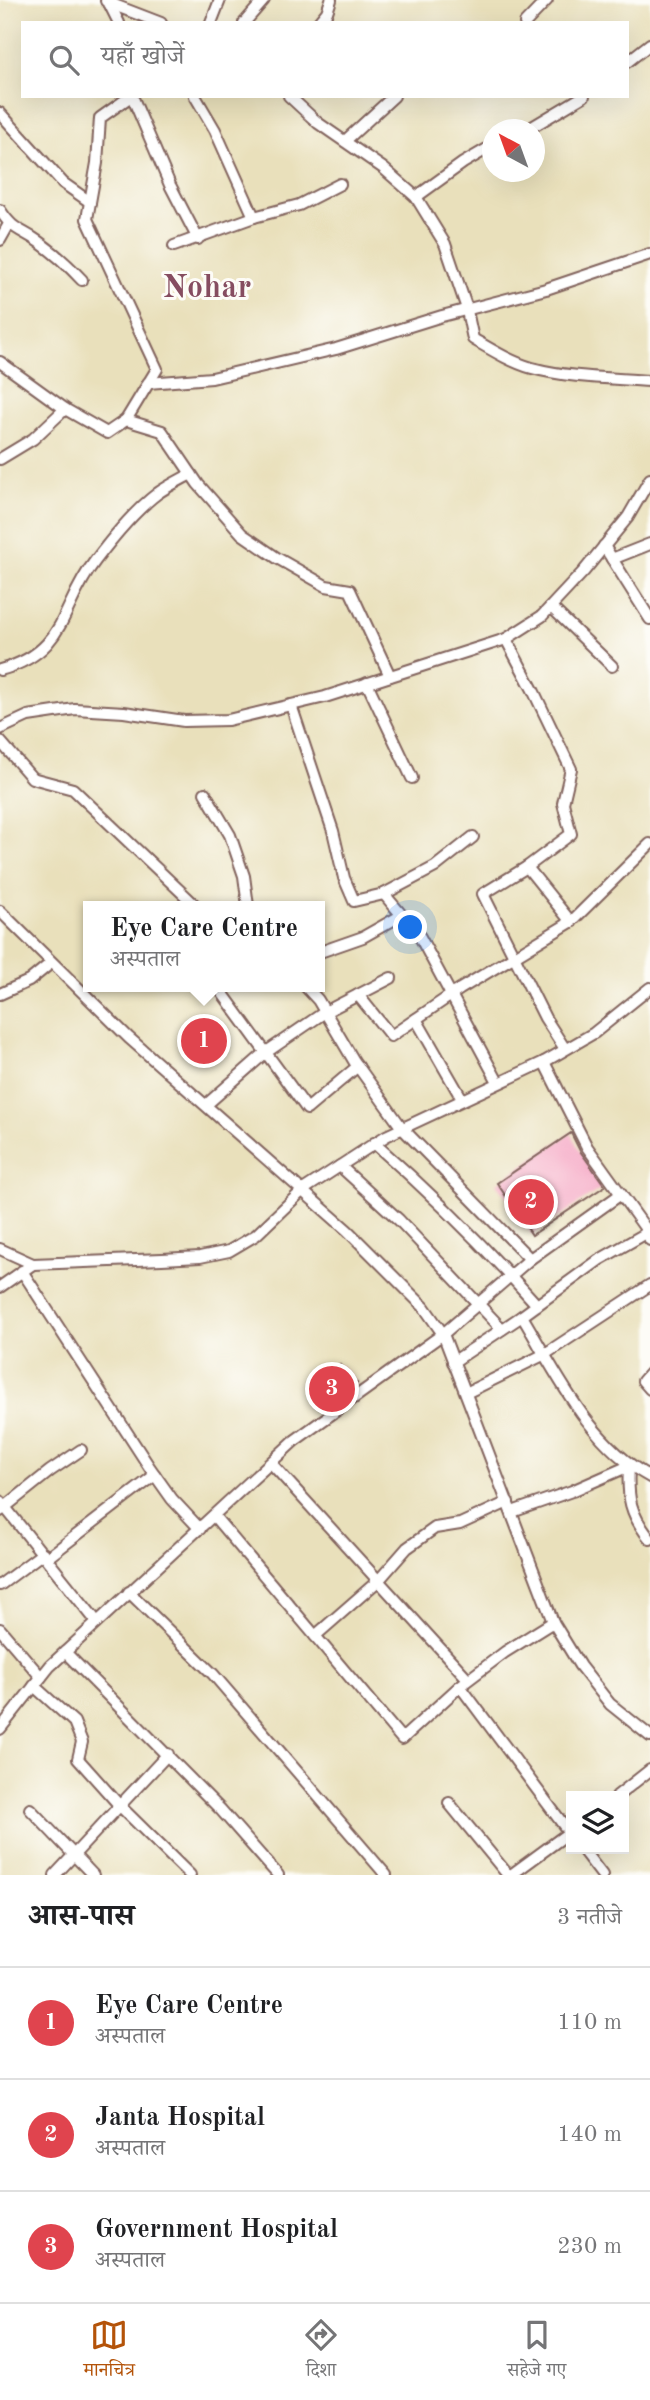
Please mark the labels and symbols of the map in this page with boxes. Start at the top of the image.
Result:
north arrow [482,119,545,182]
district label: Nohar [163,273,251,305]
your location [393,910,427,944]
pin: 1 [181,1015,227,1067]
pin: 2 [508,1176,554,1228]
pin: 3 [309,1363,355,1415]

